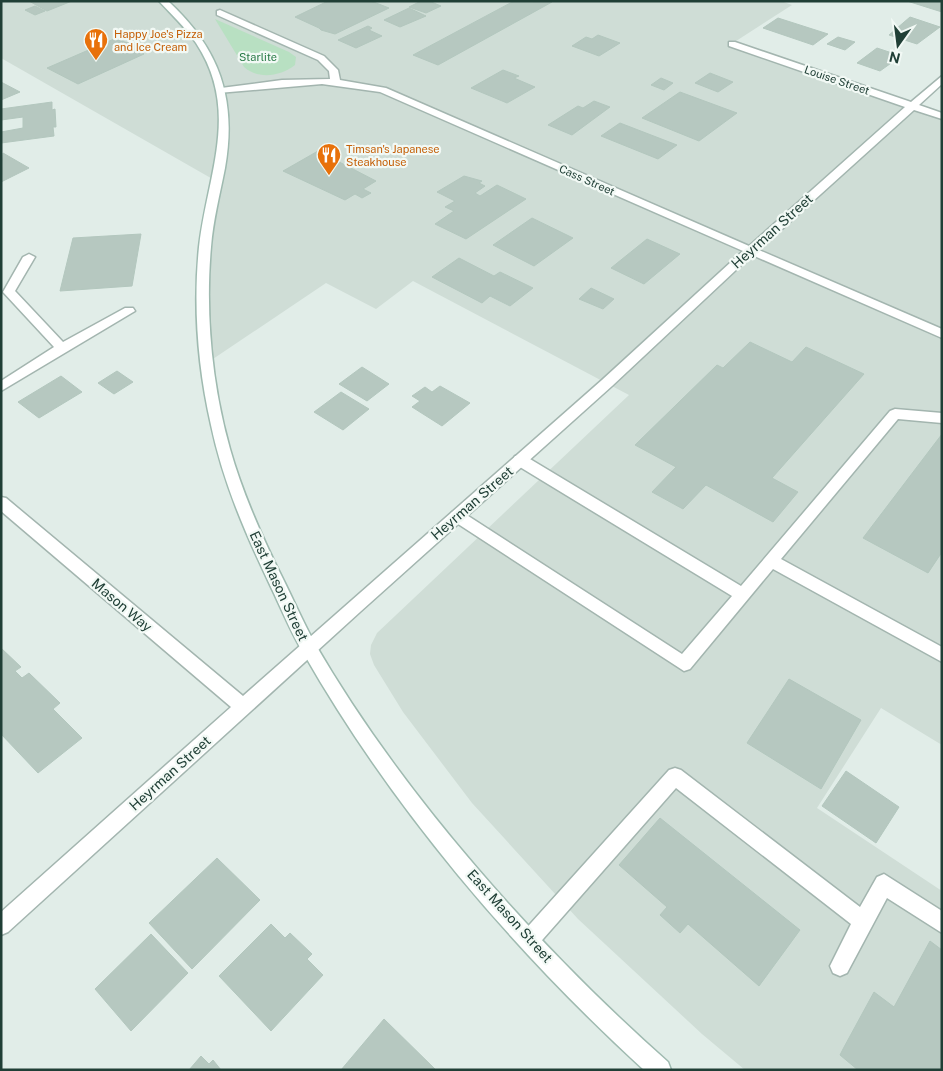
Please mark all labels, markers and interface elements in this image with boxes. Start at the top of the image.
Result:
north arrow [873,20,923,70]
restaurant icon: Happy Joe's Pizza and Ice Cream [83,27,109,61]
place label: Happy Joe's Pizza and Ice Cream [114,28,203,53]
text: N [888,49,902,67]
park label: Starlite [239,51,277,63]
street label: Louise Street [803,63,871,97]
restaurant icon: Timsan's Japanese Steakhouse [316,142,342,176]
place label: Timsan's Japanese Steakhouse [346,143,440,168]
street label: Cass Street [557,162,617,198]
street label: Heyrman Street [728,190,816,272]
street label: Heyrman Street [428,463,516,543]
street label: East Mason Street [247,528,311,644]
street label: Mason Way [89,575,156,635]
street label: Heyrman Street [126,732,214,814]
street label: East Mason Street [464,866,556,966]

